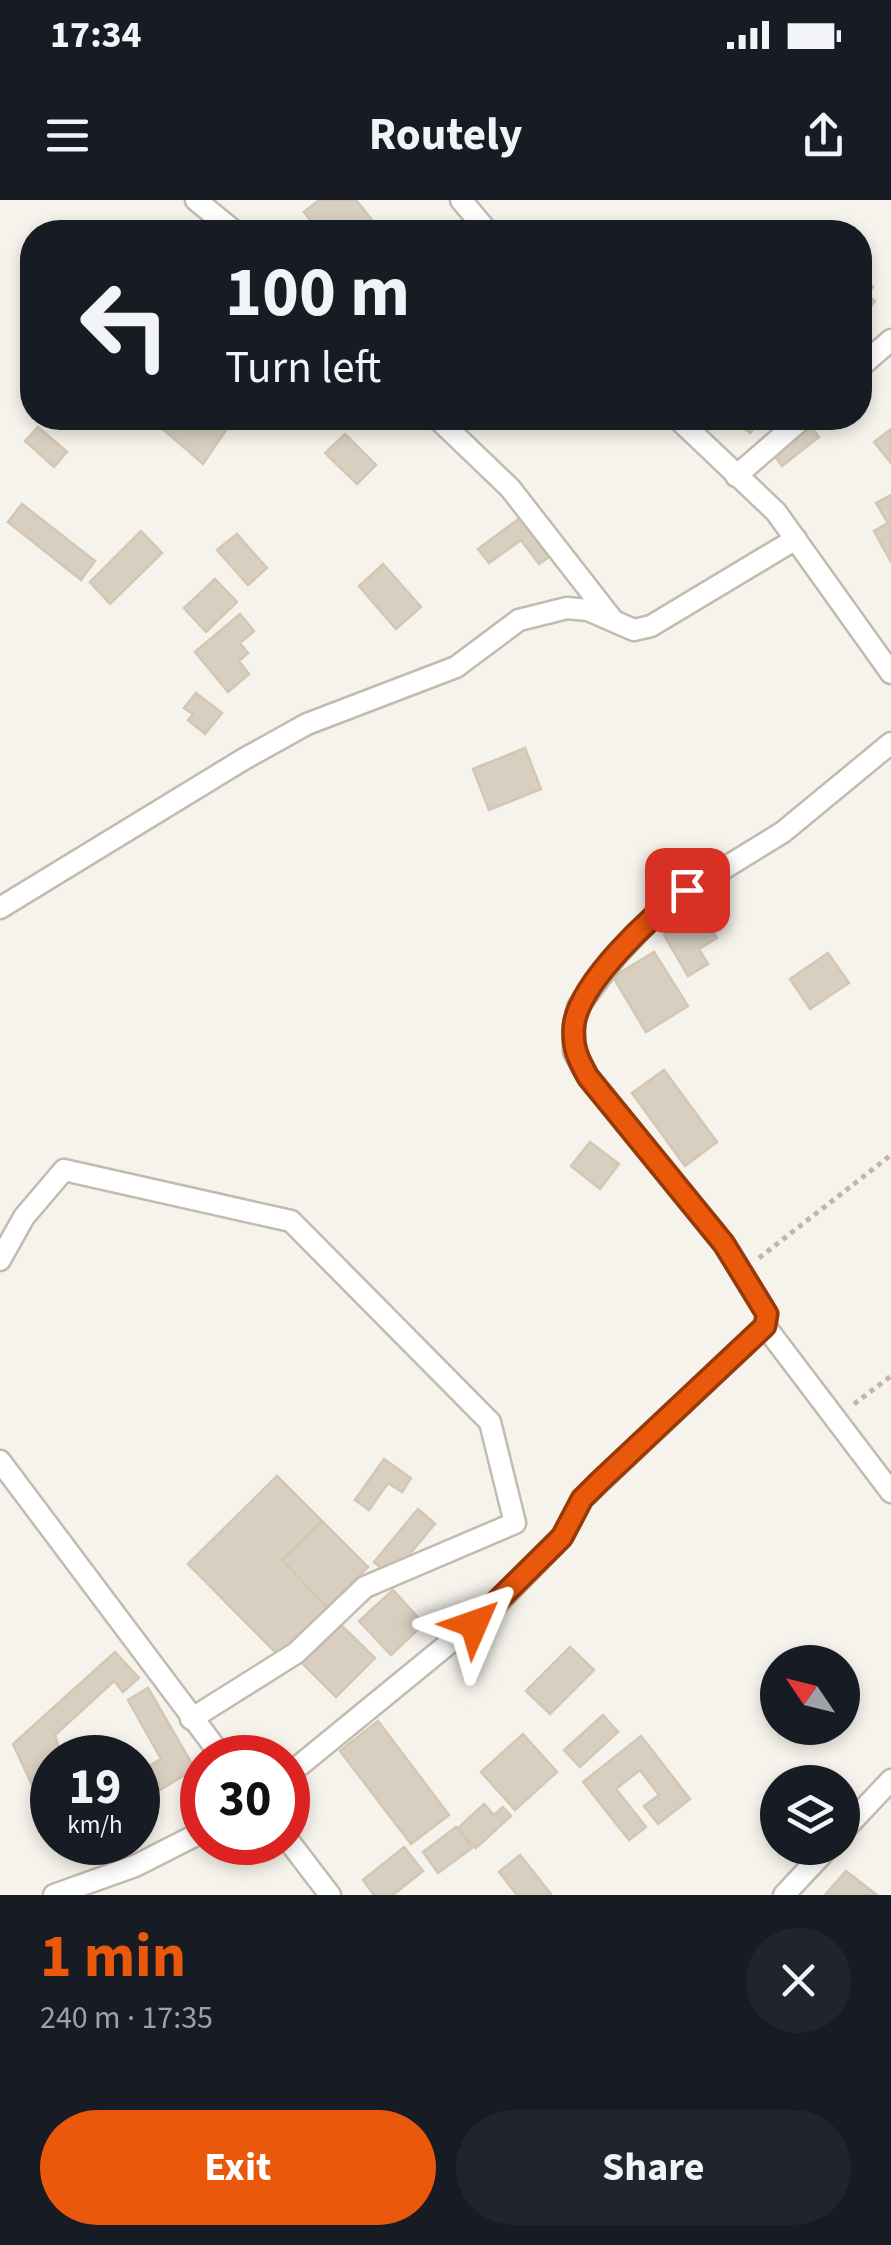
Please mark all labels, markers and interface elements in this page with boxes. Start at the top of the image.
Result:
text: 17:34 [50,8,142,62]
text: Routely [369,103,522,167]
icon: menu [40,108,95,163]
icon: share [796,108,851,163]
text: 100 m [225,243,410,343]
icon: left [60,260,190,390]
text: Turn left [225,336,381,400]
pin [645,848,730,933]
icon: arrive [660,863,715,918]
position arrow [422,1572,526,1676]
north arrow [760,1645,860,1745]
map controls [760,1645,860,1865]
speed limit sign: 30 [180,1735,310,1865]
text: 19 [69,1752,121,1823]
button: layers [760,1765,860,1865]
text: km/h [67,1807,123,1843]
text: 1 min [40,1915,186,2000]
button: close [746,1928,851,2033]
text: 240 m · 17:35 [40,1995,213,2041]
button: Exit [40,2110,436,2225]
button: Share [456,2110,851,2225]

